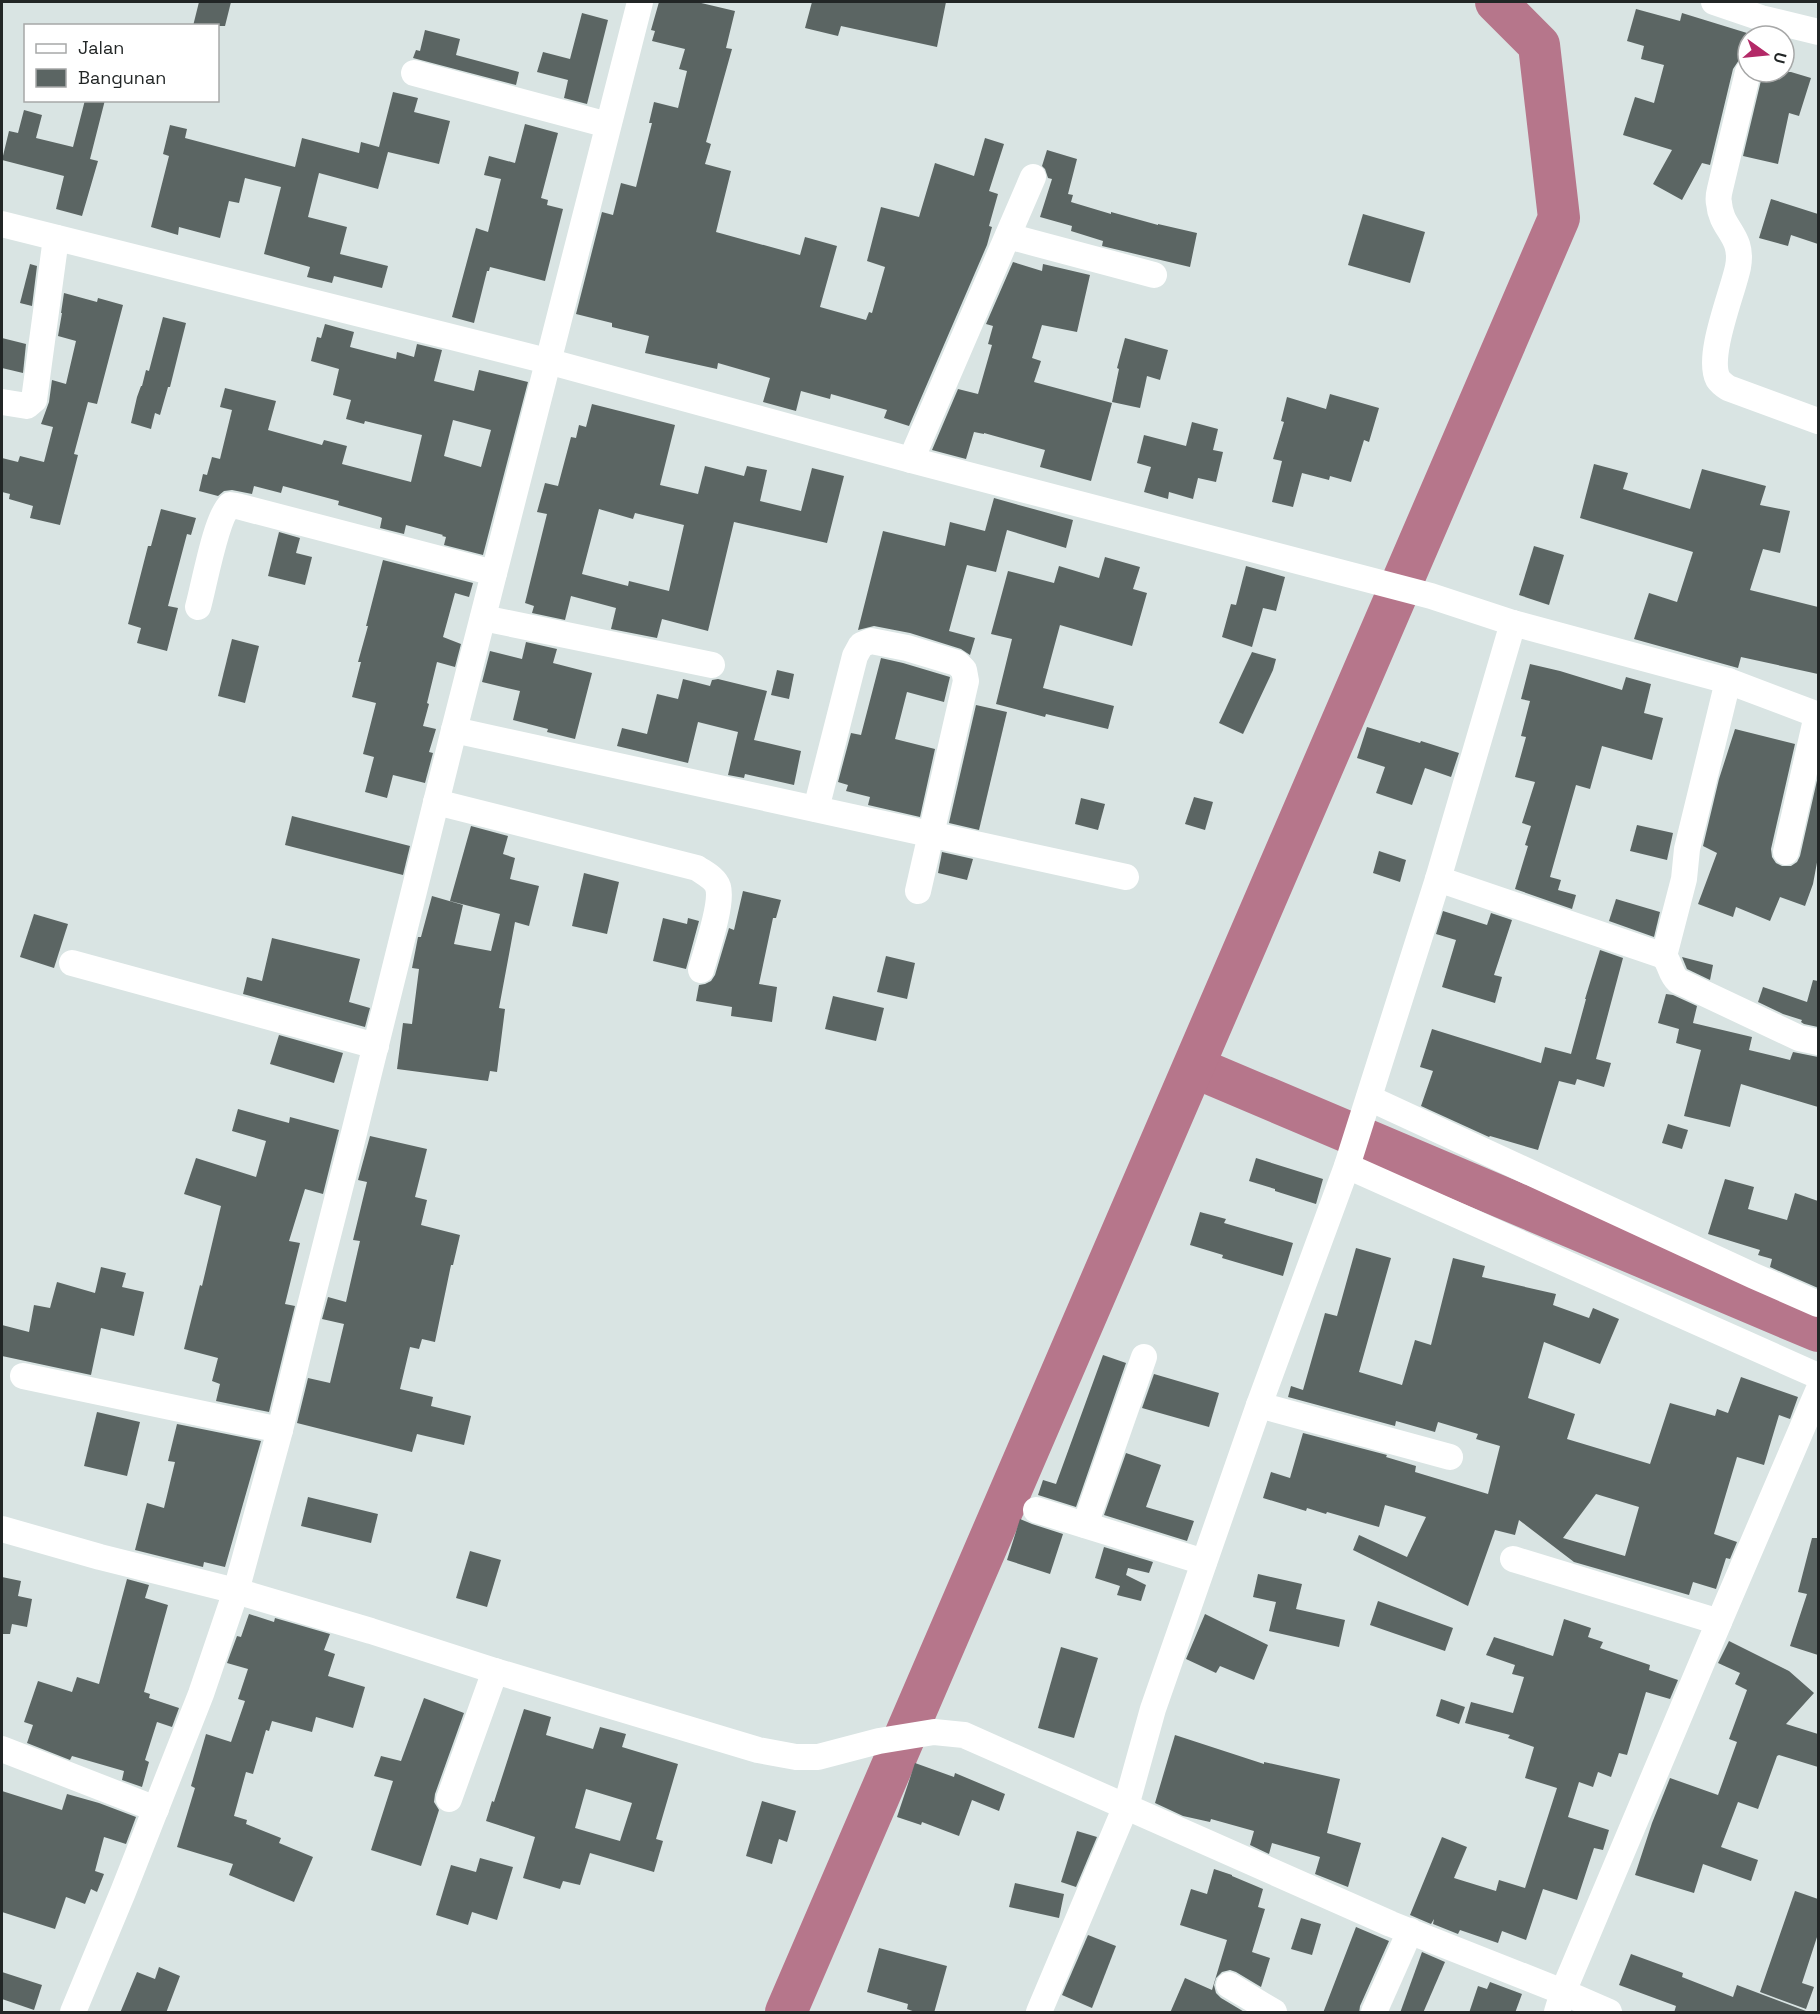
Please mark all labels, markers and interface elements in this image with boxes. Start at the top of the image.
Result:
legend [24,24,219,102]
north arrow [1736,24,1796,84]
text: Jalan [78,36,124,59]
text: U [1768,50,1792,66]
text: Bangunan [78,66,166,89]

